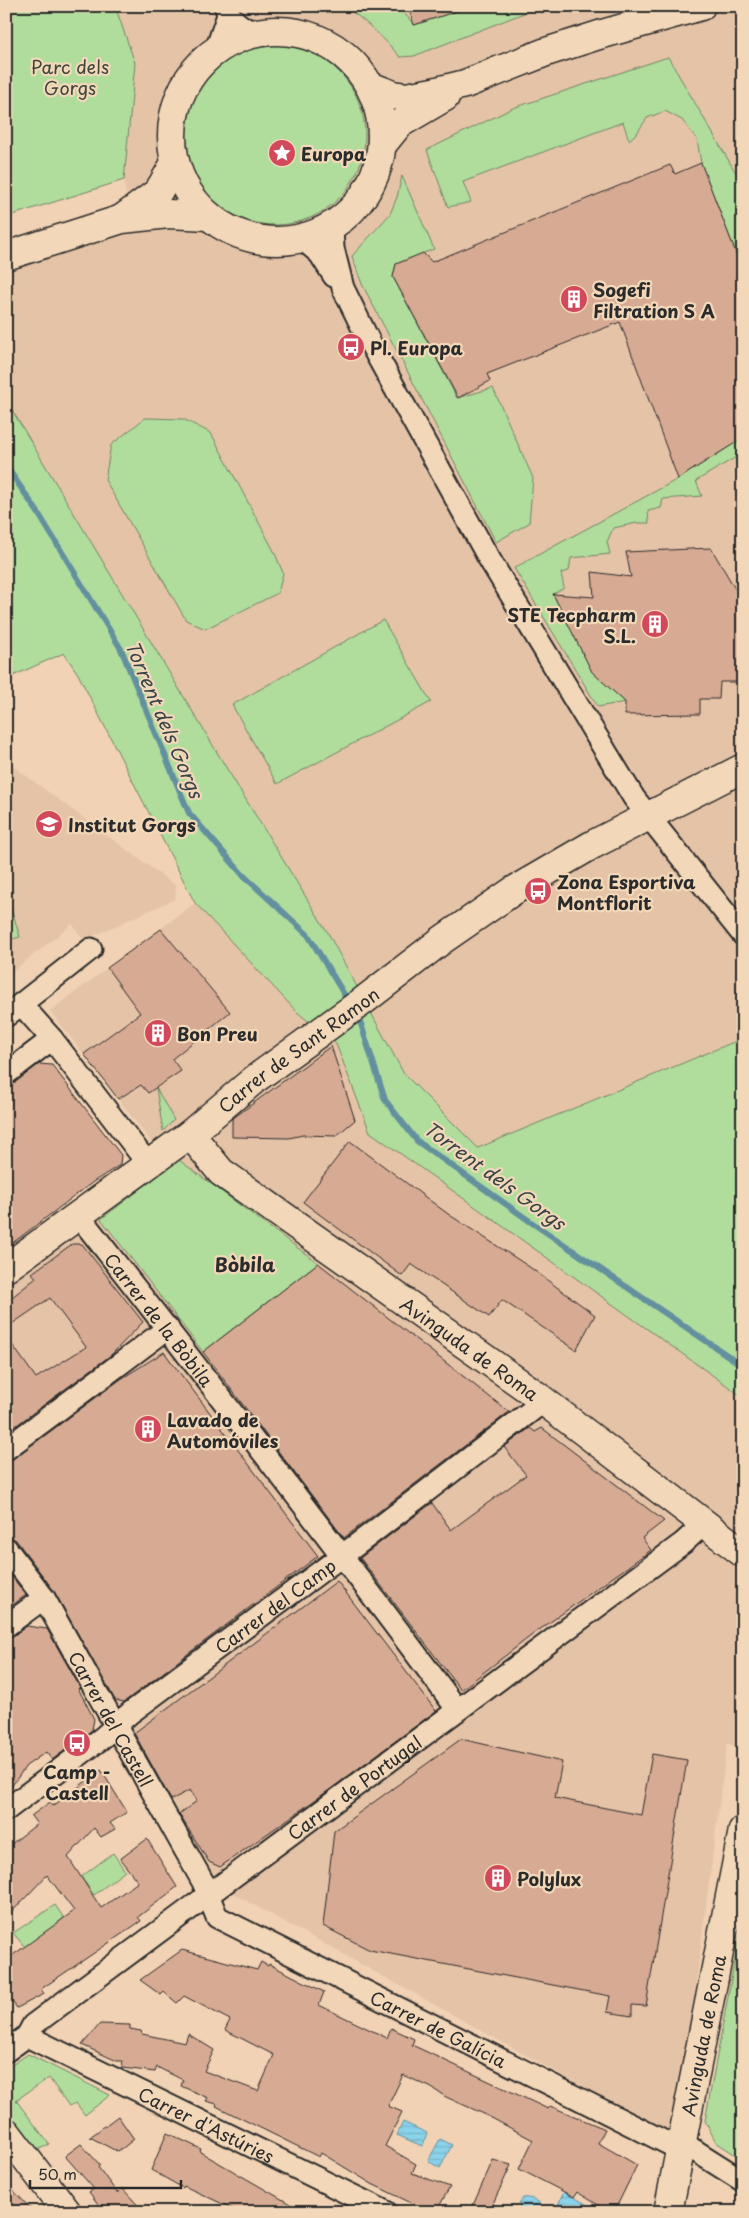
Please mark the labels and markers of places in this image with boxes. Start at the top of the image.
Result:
place icon: Europa [267,138,297,168]
place label: Europa [301,140,367,167]
place label: Sogefi Filtration S A [593,276,715,324]
building icon: Sogefi Filtration S A [559,284,589,314]
bus stop icon: Pl. Europa [336,332,366,362]
place label: Pl. Europa [370,334,464,361]
place label: STE Tecpharm S.L. [507,601,636,649]
building icon: STE Tecpharm S.L. [640,609,670,639]
school or university icon: Institut Gorgs [34,809,64,839]
place label: Institut Gorgs [68,811,196,838]
place label: Zona Esportiva Montflorit [557,868,696,916]
bus stop icon: Zona Esportiva Montflorit [523,876,553,906]
building icon: Bon Preu [143,1018,173,1048]
place label: Bon Preu [177,1020,258,1047]
place label: Lavado de Automóviles [167,1406,279,1454]
building icon: Lavado de Automóviles [133,1414,163,1444]
bus stop icon: Camp - Castell [62,1728,92,1758]
place label: Camp - Castell [43,1758,111,1806]
building icon: Polylux [483,1863,513,1893]
place label: Polylux [517,1865,581,1892]

